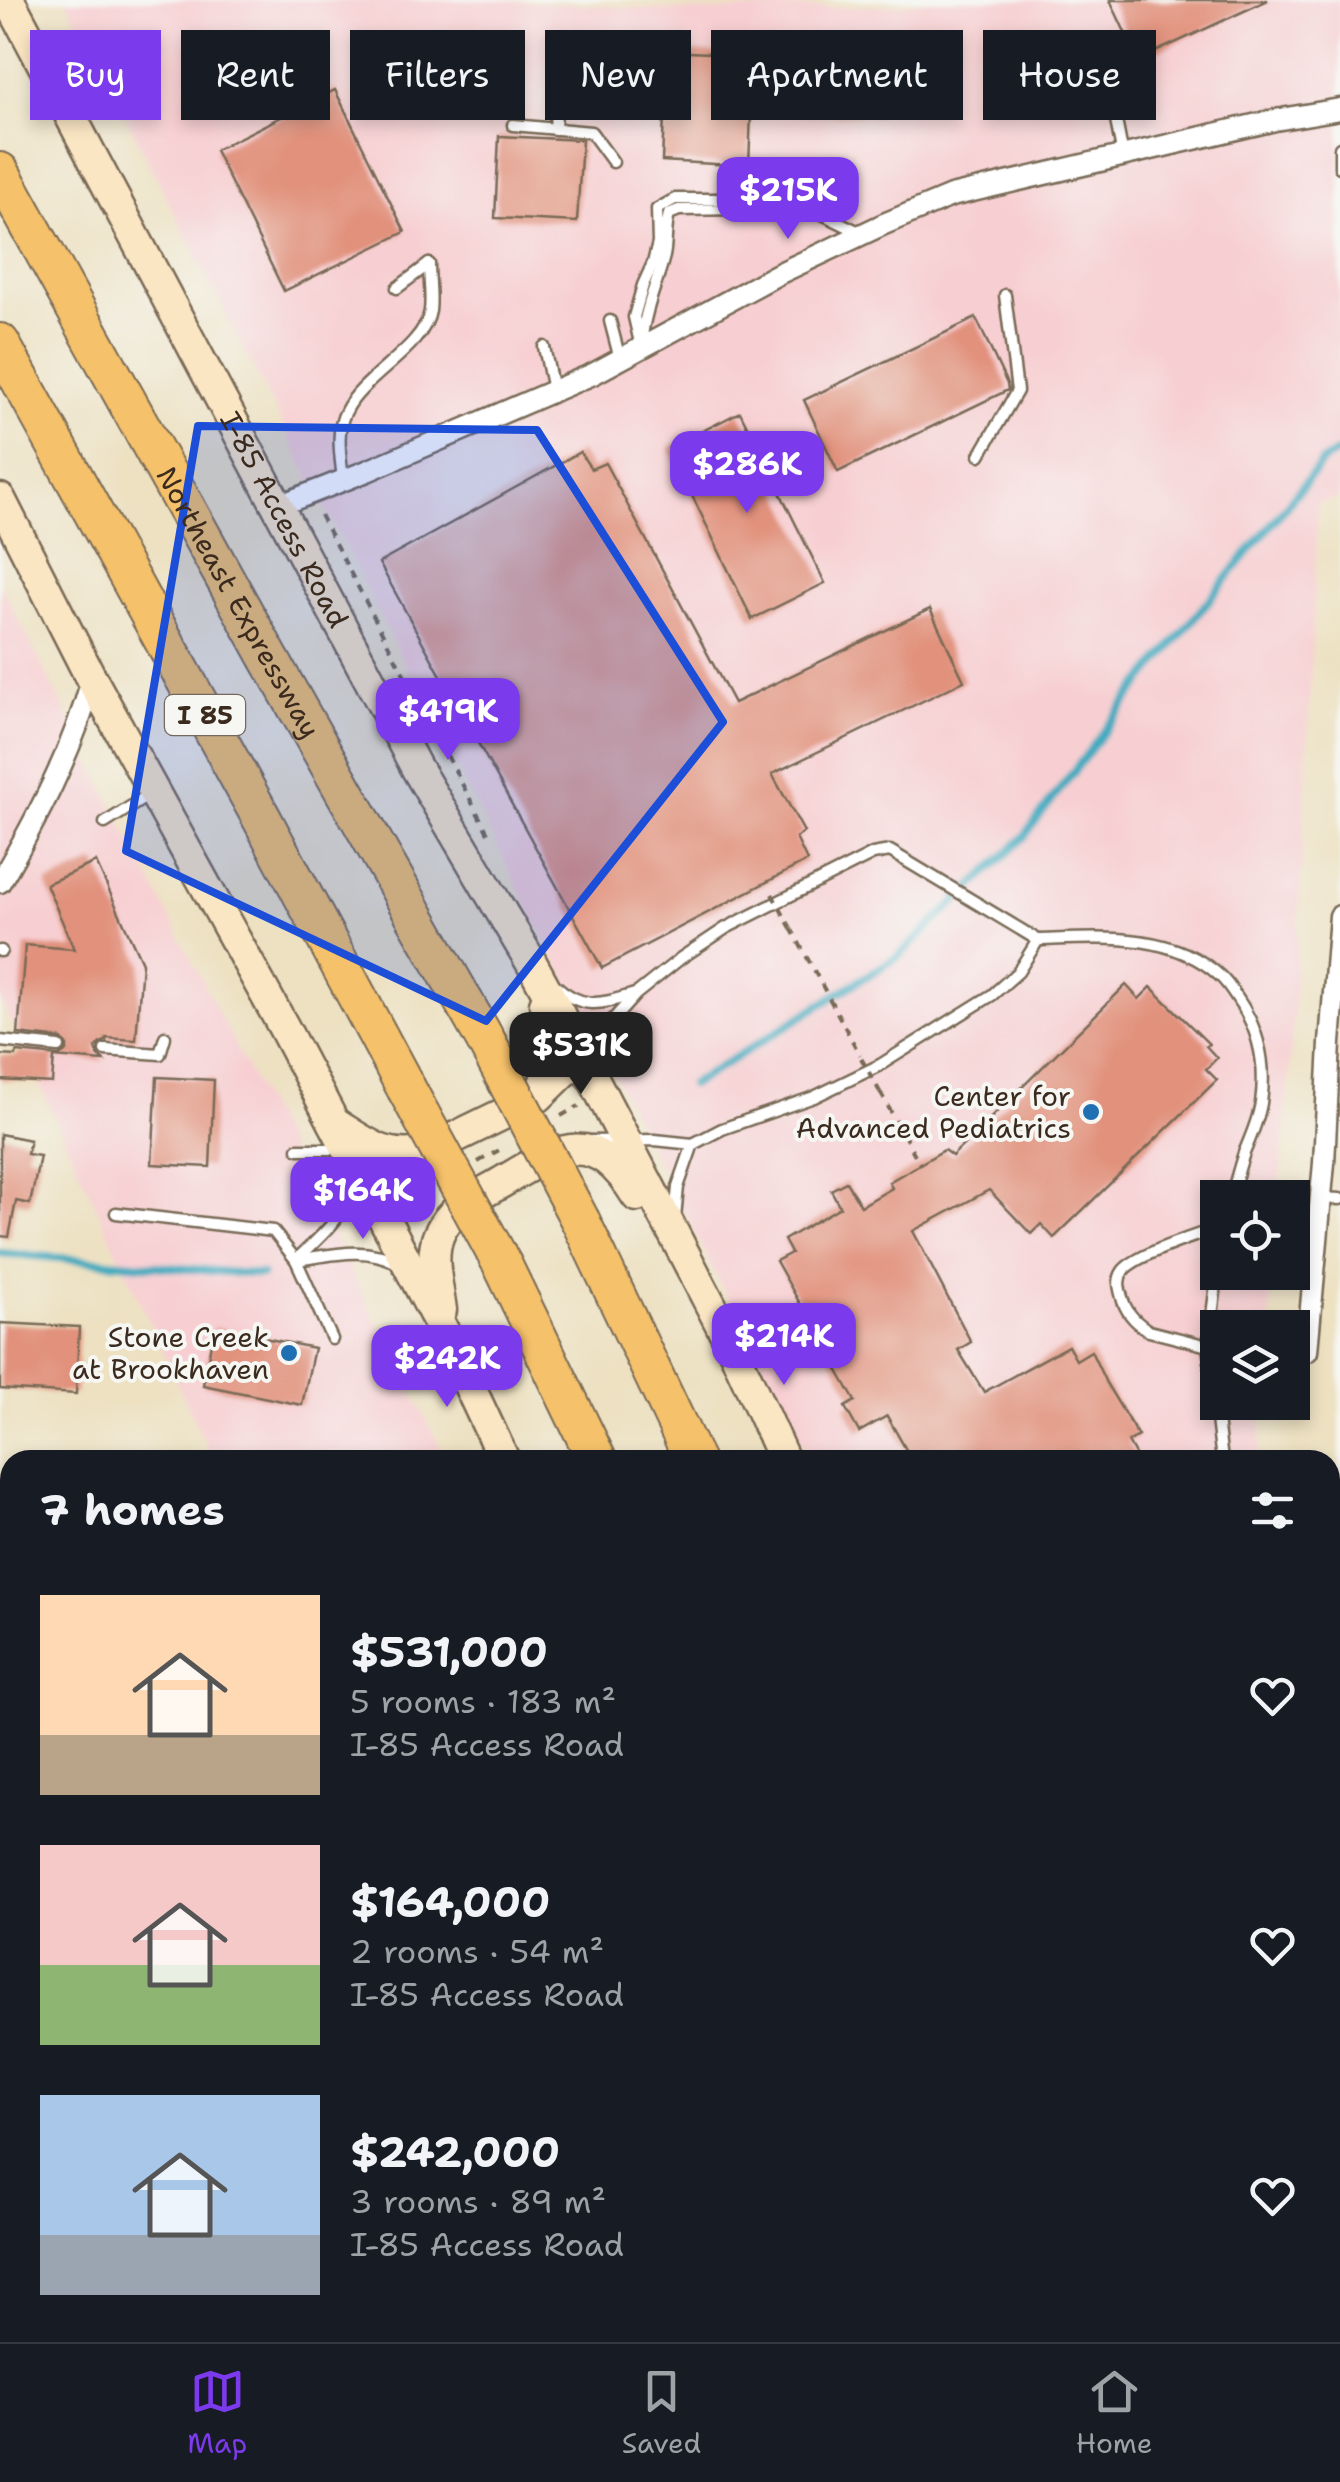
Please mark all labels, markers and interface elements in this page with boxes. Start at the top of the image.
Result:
chip: Buy [30,30,161,120]
chip: Rent [181,30,330,120]
chip: Filters [350,30,525,120]
chip: New [545,30,691,120]
chip: Apartment [711,30,963,120]
chip: House [983,30,1156,120]
pin: $215K [718,157,858,242]
text: $215K [739,168,837,211]
street label: I-85 Access Road [212,405,358,634]
pin: $286K [677,431,817,516]
text: $286K [692,442,802,485]
street label: Northeast Expressway [148,460,330,745]
pin: $419K [378,678,518,763]
text: $419K [398,689,498,732]
road number: I 85 [165,695,245,735]
pin: $531K [511,1012,651,1097]
text: $531K [531,1023,631,1066]
place label: Center for Advanced Pediatrics [796,1077,1071,1147]
marker: Center for Advanced Pediatrics [1080,1101,1102,1123]
pin: $164K [293,1157,433,1242]
text: $164K [312,1168,414,1211]
map controls [1200,1180,1310,1420]
button: locate [1200,1180,1310,1290]
pin: $214K [714,1303,854,1388]
button: layers [1200,1310,1310,1420]
text: $214K [734,1314,834,1357]
place label: Stone Creek at Brookhaven [72,1318,269,1388]
pin: $242K [377,1325,517,1410]
text: $242K [393,1336,501,1379]
marker: Stone Creek at Brookhaven [278,1342,300,1364]
text: 7 homes [40,1482,225,1538]
icon: filters [1245,1483,1300,1538]
text: $531,000 [350,1624,548,1680]
icon: home [120,1635,240,1755]
icon: heart [1245,1668,1300,1723]
text: 5 rooms · 183 m² [350,1680,616,1723]
text: I-85 Access Road [350,1723,624,1766]
text: $164,000 [350,1874,550,1930]
icon: home [120,1885,240,2005]
icon: heart [1245,1918,1300,1973]
text: 2 rooms · 54 m² [350,1930,604,1973]
text: I-85 Access Road [350,1973,624,2016]
text: $242,000 [350,2124,560,2180]
icon: home [120,2135,240,2255]
icon: heart [1245,2168,1300,2223]
text: 3 rooms · 89 m² [350,2180,606,2223]
text: I-85 Access Road [350,2223,624,2266]
tab: Map [187,2364,247,2462]
tab: Saved [622,2364,701,2462]
tab: Home [1076,2364,1153,2462]

